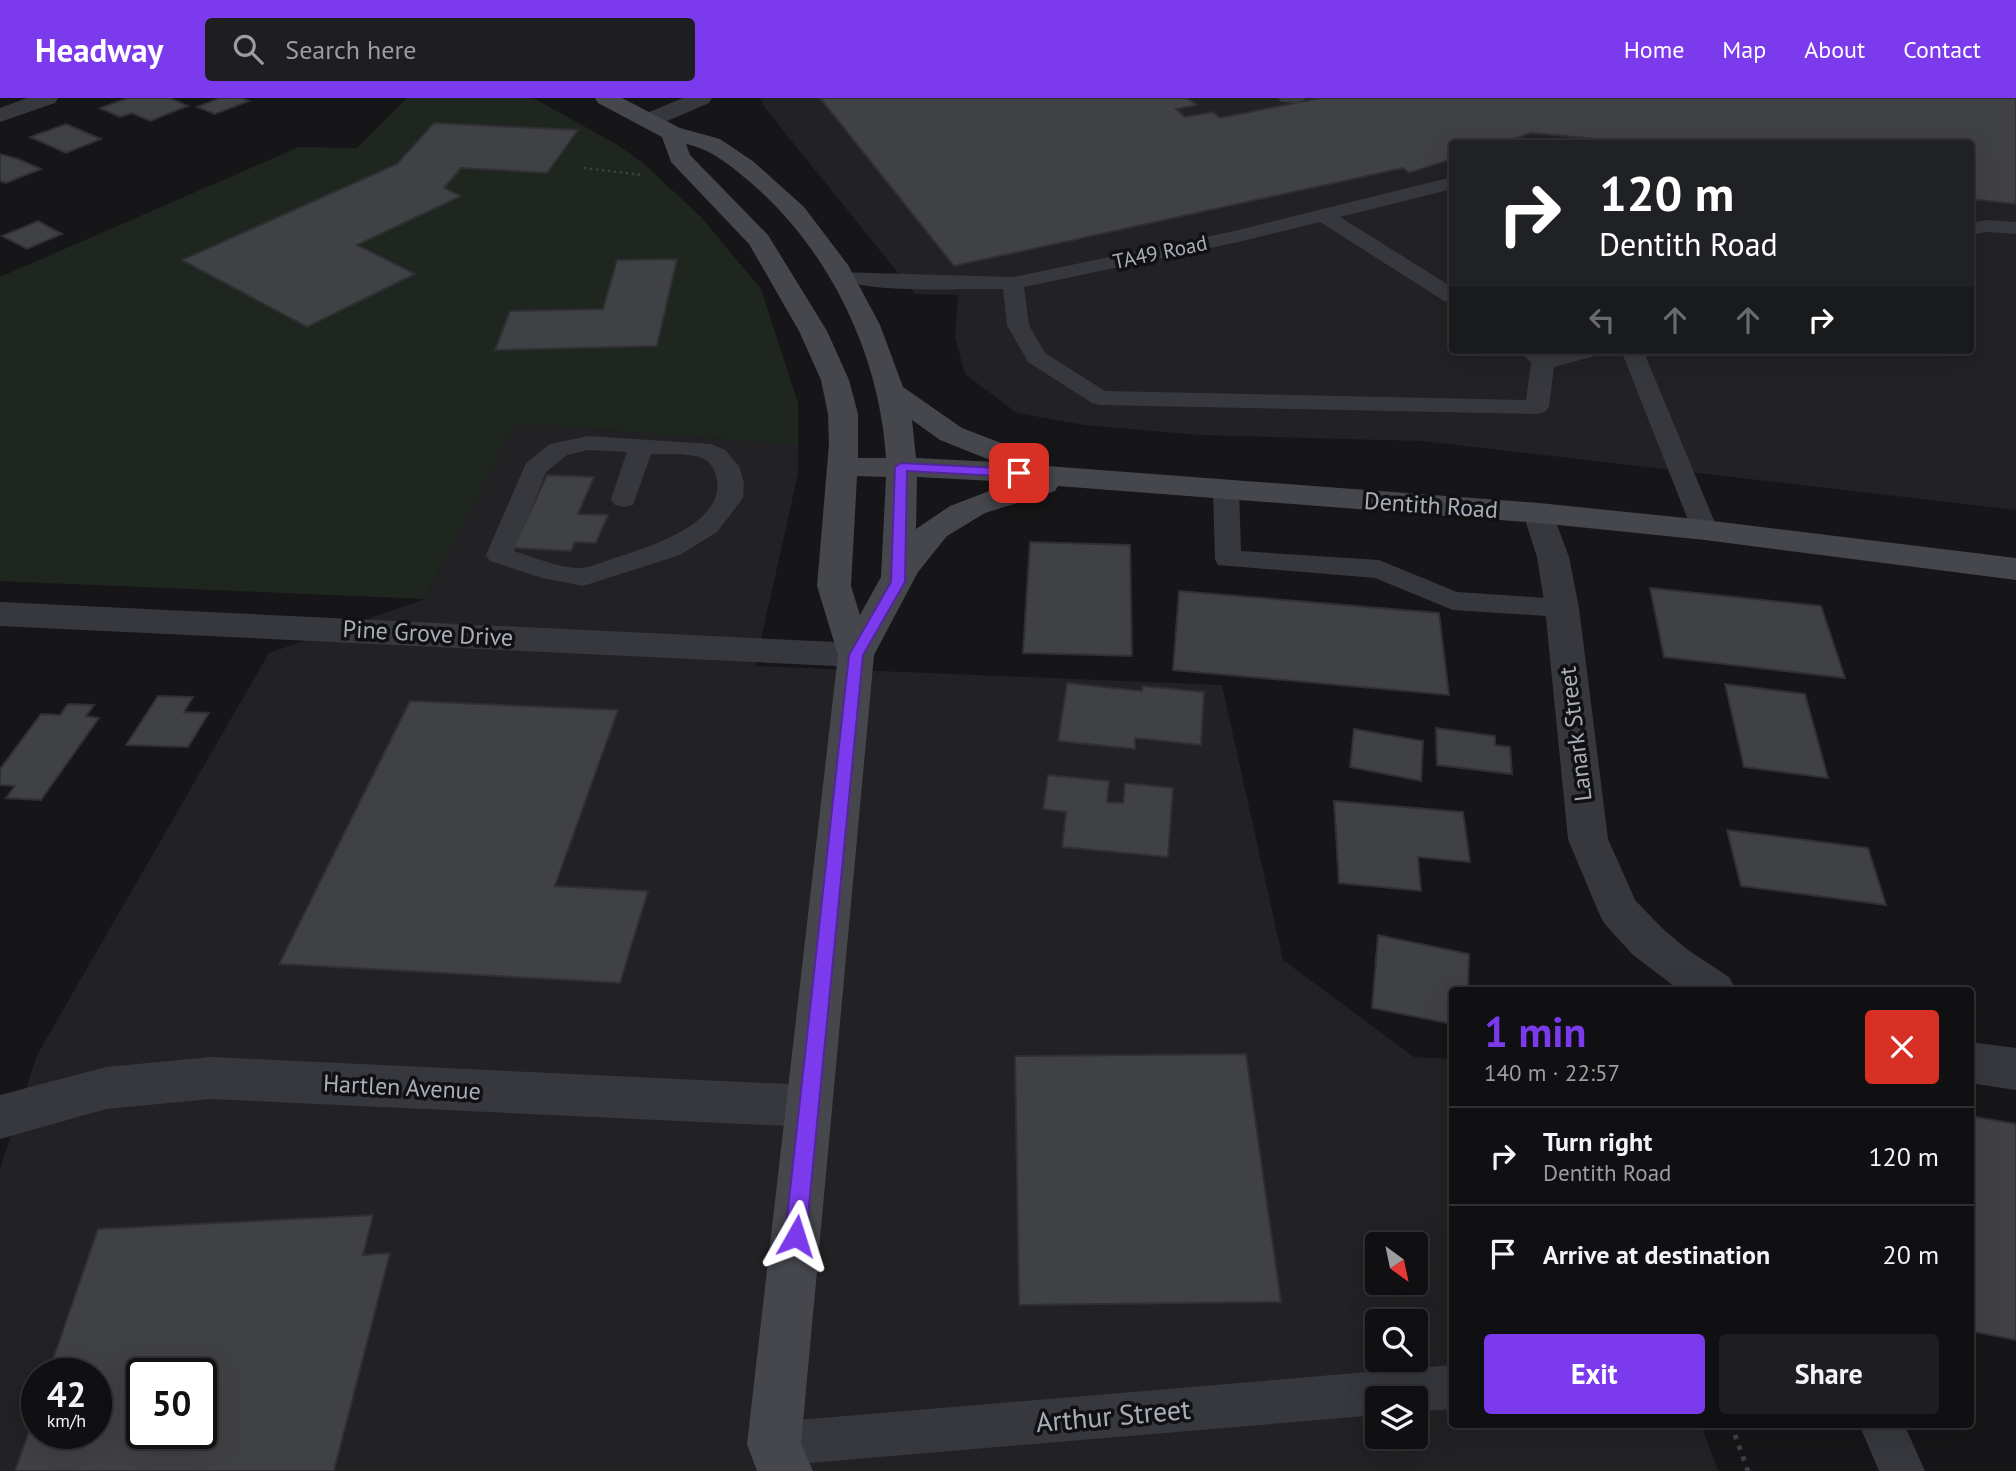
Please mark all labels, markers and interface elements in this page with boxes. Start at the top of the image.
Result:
search box [205,18,695,81]
text: Headway [35,28,163,71]
icon: search [229,30,267,68]
text: Search here [285,33,416,66]
text: Home [1624,34,1684,65]
text: Map [1722,34,1766,65]
text: About [1804,34,1865,65]
text: Contact [1903,34,1981,65]
text: 120 m [1599,161,1734,225]
icon: right [1484,168,1575,259]
text: Dentith Road [1599,223,1778,265]
street label: TA49 Road [1110,229,1210,275]
icon: left [1583,301,1621,339]
icon: ahead [1656,301,1694,339]
icon: ahead [1729,301,1767,339]
icon: right [1802,301,1840,339]
pin [989,443,1049,503]
icon: arrive [1000,454,1038,492]
street label: Dentith Road [1363,485,1499,525]
street label: Pine Grove Drive [342,613,514,653]
street label: Lanark Street [1551,665,1599,803]
text: 1 min [1484,1004,1586,1059]
button: close [1865,1010,1939,1084]
text: 140 m · 22:57 [1484,1058,1620,1087]
street label: Hartlen Avenue [322,1067,482,1107]
text: Turn right [1543,1125,1652,1158]
icon: right [1484,1137,1522,1175]
text: 120 m [1868,1140,1939,1173]
text: Dentith Road [1543,1158,1671,1187]
position arrow [759,1199,833,1273]
north arrow [1365,1232,1428,1295]
map controls [1365,1232,1428,1449]
icon: arrive [1484,1235,1522,1273]
text: Arrive at destination [1543,1238,1770,1271]
text: 20 m [1883,1238,1939,1271]
button: search [1365,1309,1428,1372]
button: Exit [1484,1334,1705,1414]
button: Share [1719,1334,1939,1414]
speed limit sign: 50 [126,1358,217,1449]
text: 42 [47,1371,86,1417]
button: layers [1365,1386,1428,1449]
street label: Arthur Street [1034,1390,1192,1440]
text: km/h [47,1409,86,1432]

